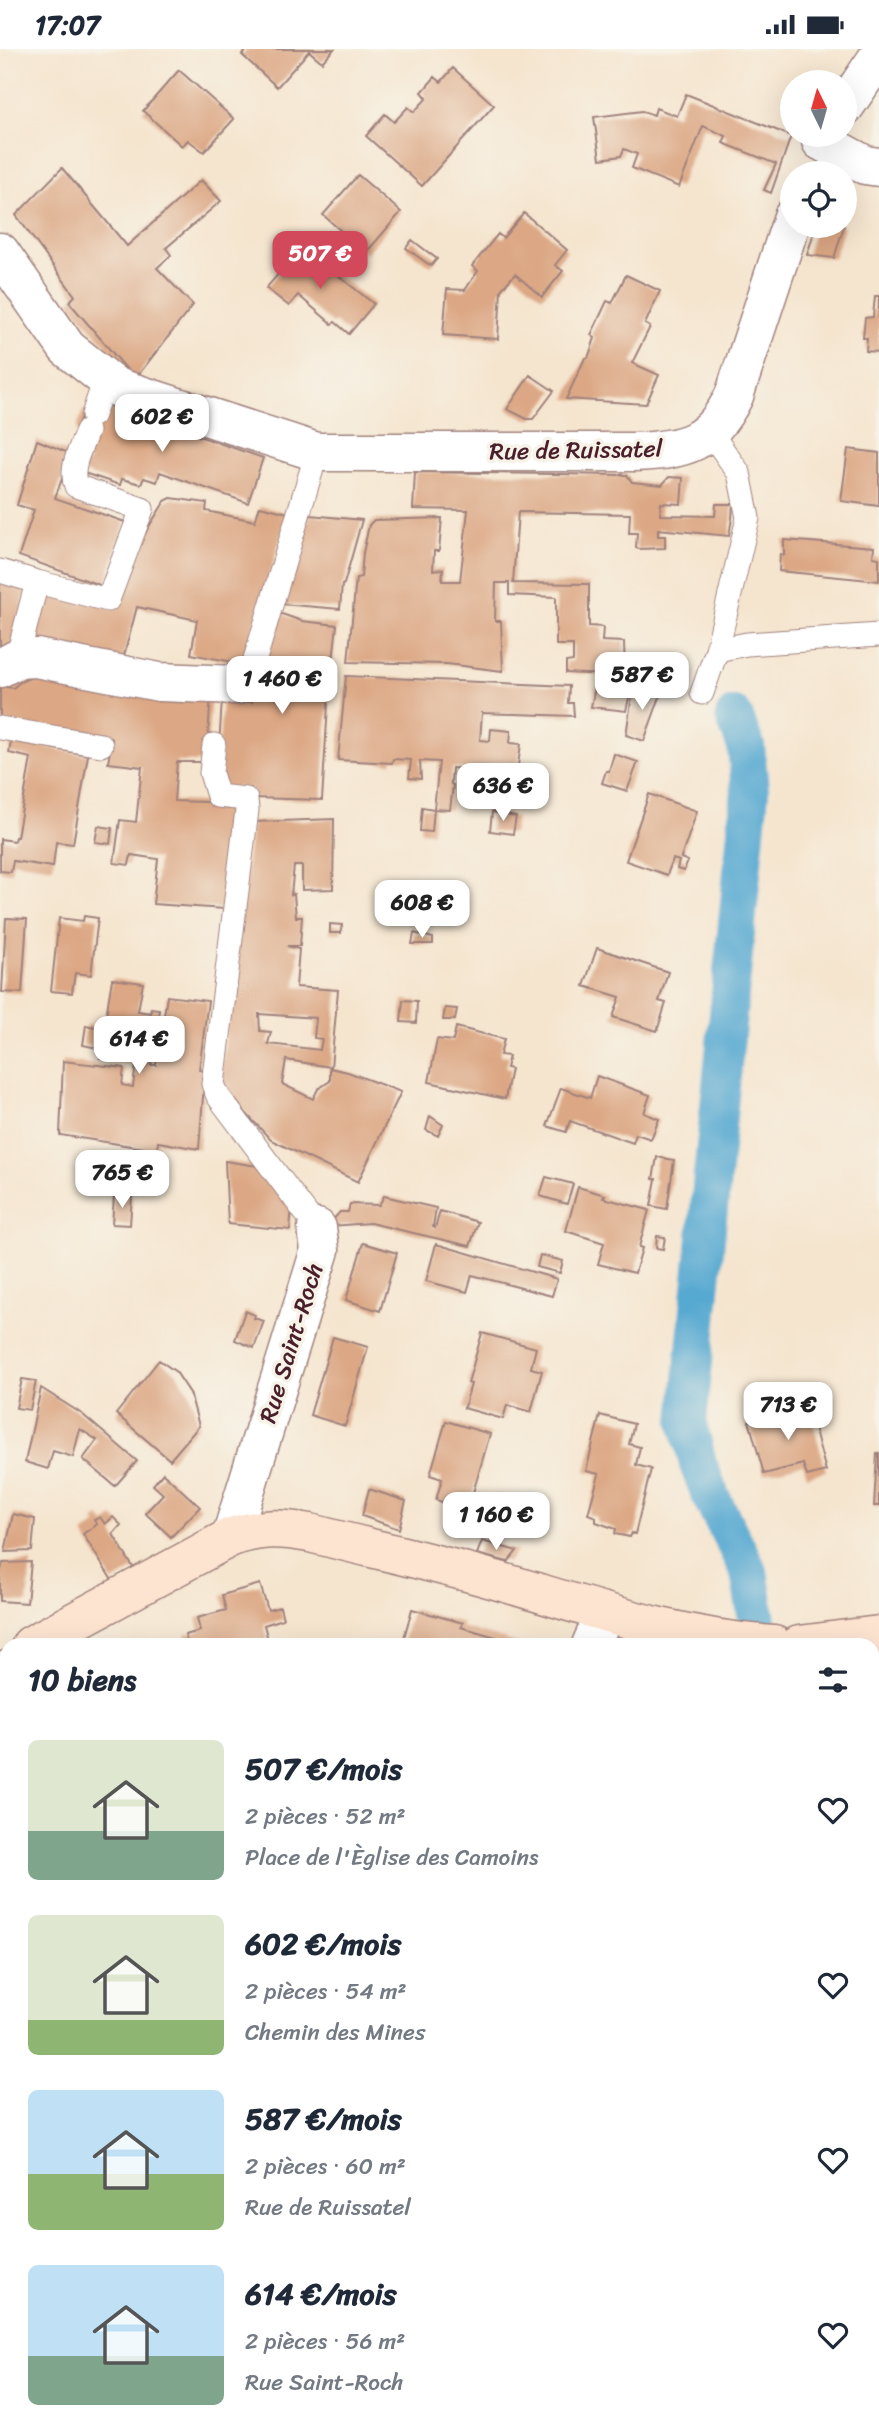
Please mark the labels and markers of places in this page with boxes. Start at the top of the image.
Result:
pin: 507 € [271,231,369,291]
pin: 602 € [113,395,211,454]
pin: 587 € [593,653,691,712]
pin: 1 460 € [217,657,347,716]
pin: 636 € [454,763,552,823]
pin: 608 € [373,881,471,940]
pin: 614 € [90,1017,188,1076]
pin: 765 € [73,1151,171,1210]
pin: 713 € [739,1383,837,1442]
pin: 1 160 € [431,1493,561,1552]

